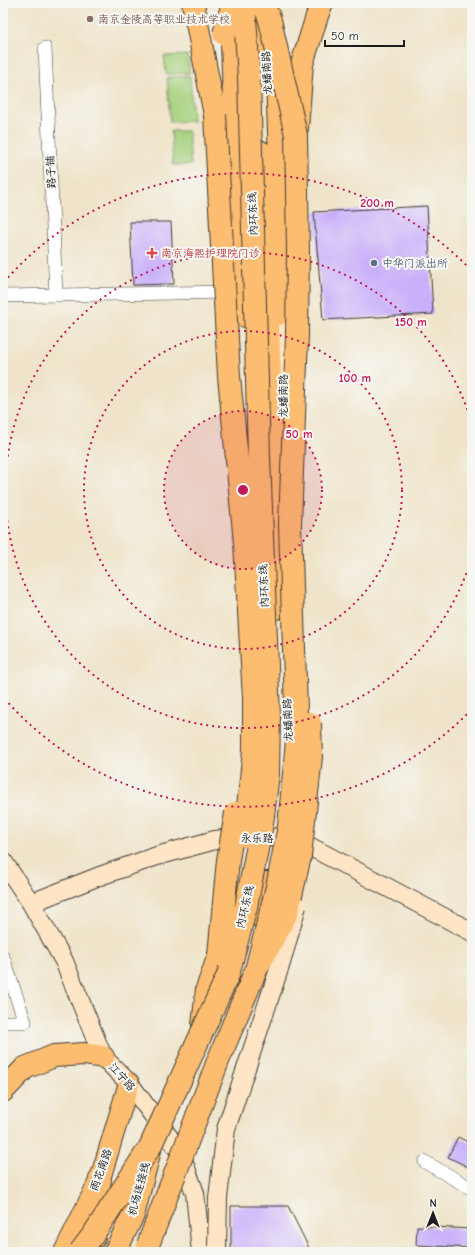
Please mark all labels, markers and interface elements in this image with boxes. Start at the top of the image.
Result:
place label: 南京金陵高等职业技术学校 [98,13,230,26]
marker: 南京金陵高等职业技术学校 [85,14,95,24]
scale bar [325,22,404,48]
text: 50 m [331,29,359,43]
street label: 龙蟠南路 [259,51,275,95]
street label: 路子铺 [44,155,58,189]
street label: 内环东线 [246,192,260,236]
text: 200 m [360,196,394,210]
marker: 南京海熙护理院门诊 [146,247,158,259]
place label: 南京海熙护理院门诊 [161,247,260,260]
place label: 中华门派出所 [382,257,448,270]
marker: 中华门派出所 [369,258,379,268]
text: 150 m [395,315,427,329]
text: 100 m [339,371,371,385]
street label: 龙蟠南路 [277,374,290,418]
text: 50 m [285,427,313,441]
centre of rings [236,483,250,497]
street label: 内环东线 [257,564,271,608]
street label: 龙蟠南路 [281,698,295,742]
street label: 永乐路 [241,832,274,845]
street label: 内环东线 [234,884,256,930]
street label: 江宁路 [106,1060,138,1094]
street label: 雨花南路 [87,1147,115,1193]
street label: 机场连接线 [126,1161,152,1217]
north arrow [413,1193,453,1233]
text: N [429,1197,437,1210]

